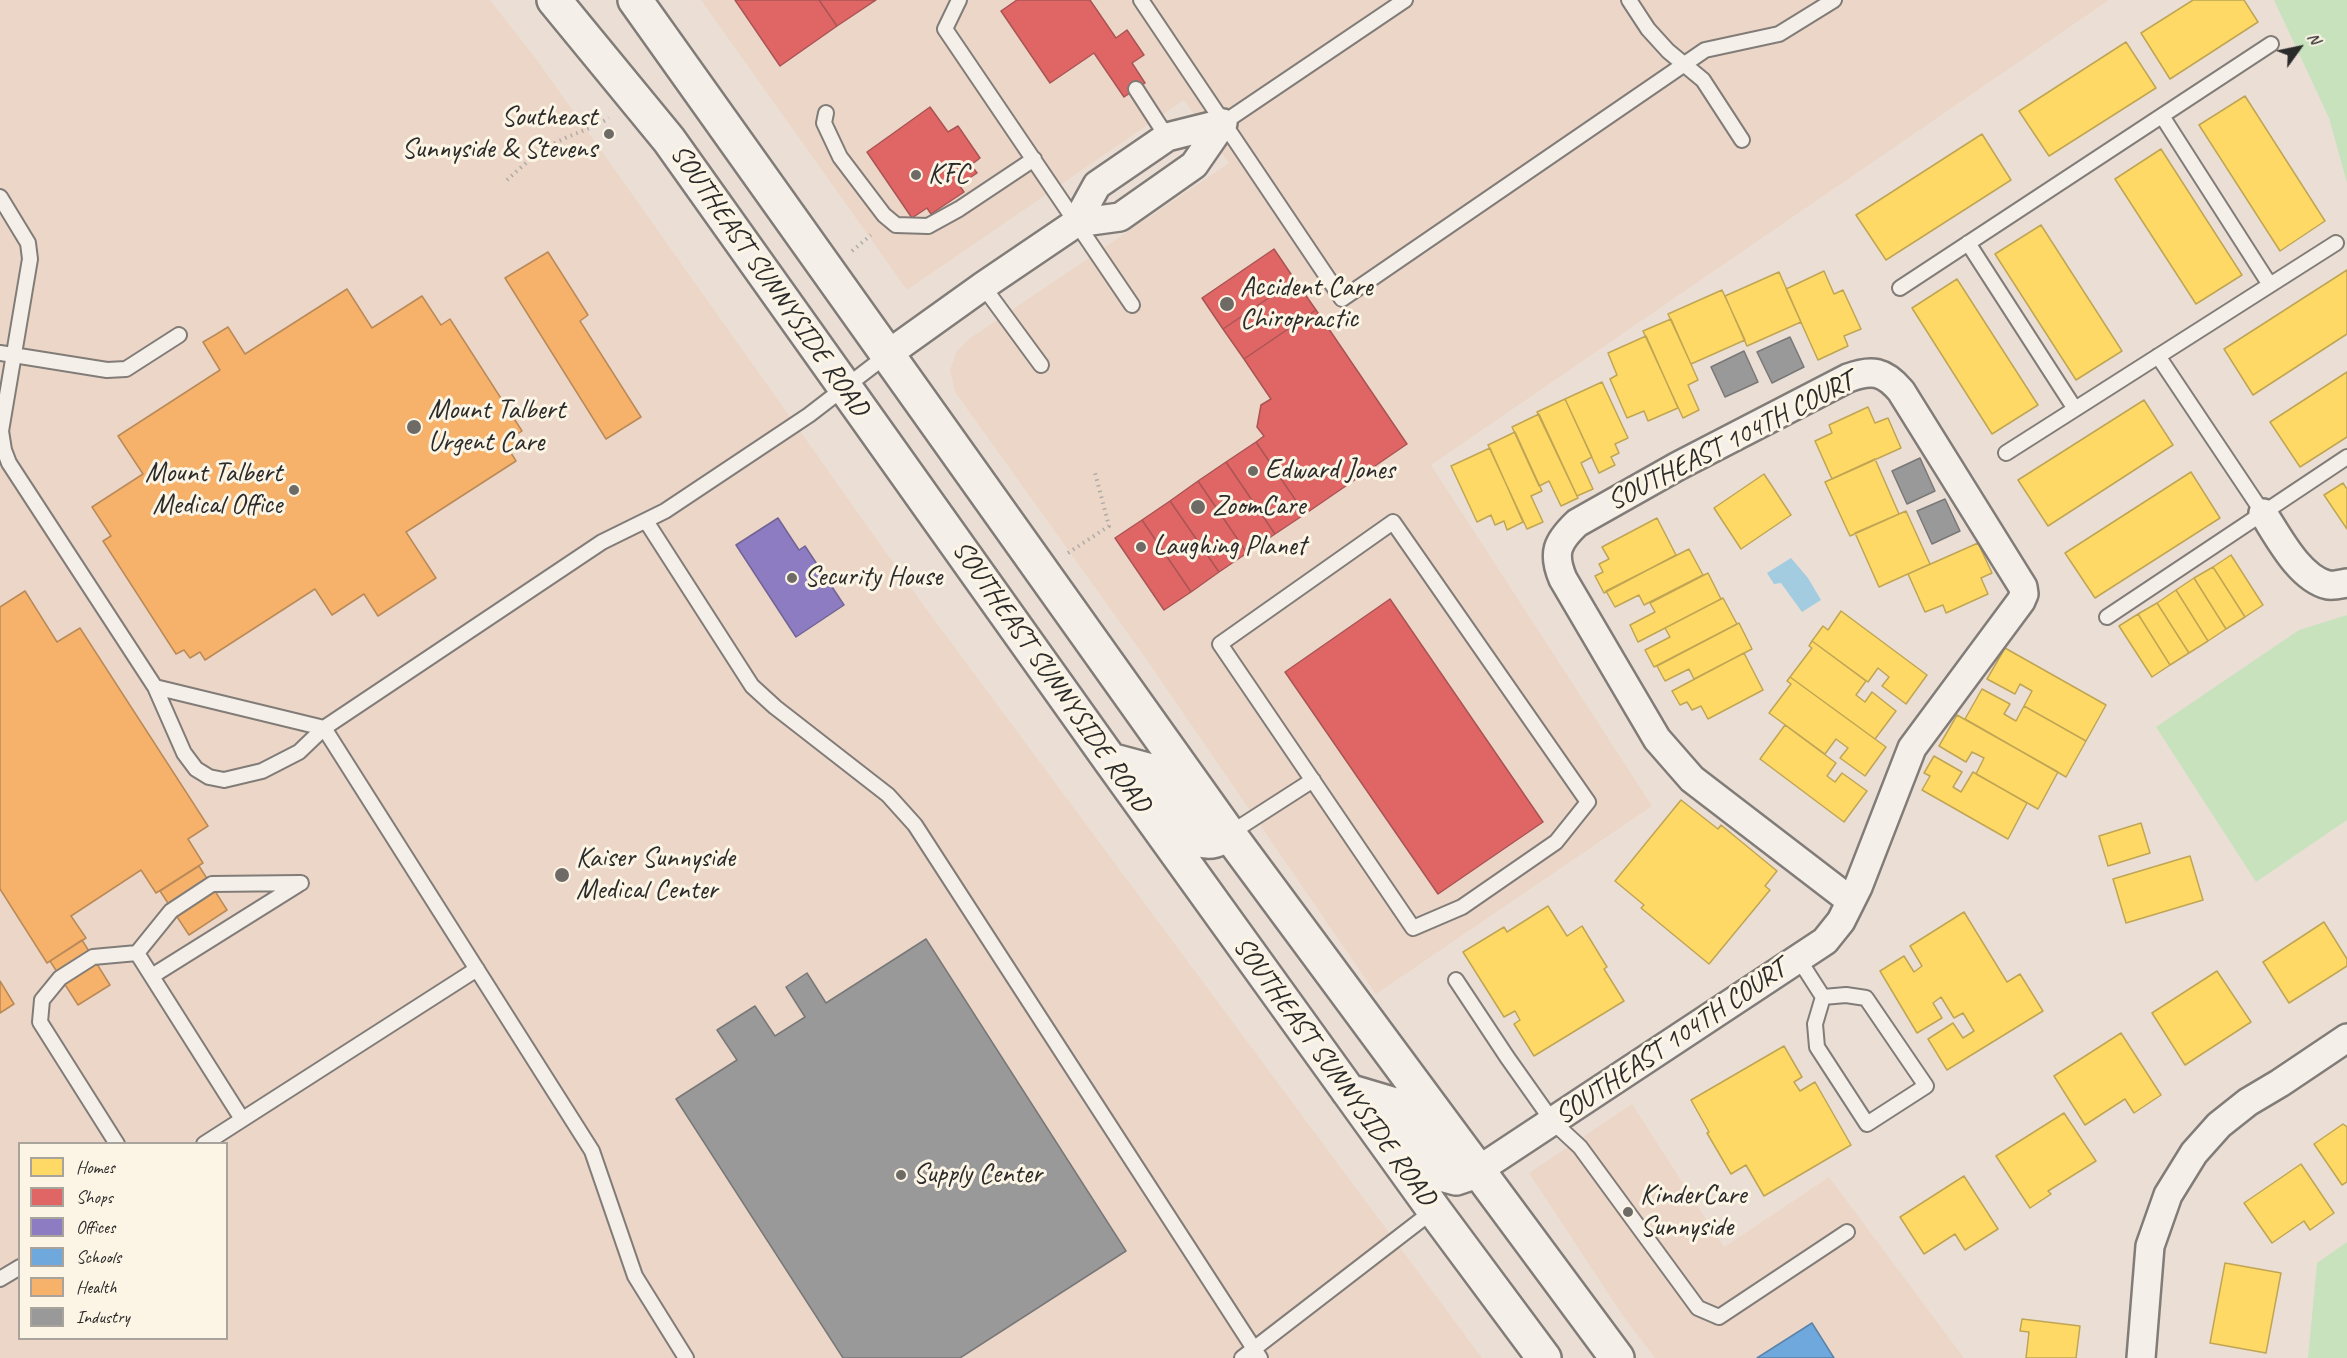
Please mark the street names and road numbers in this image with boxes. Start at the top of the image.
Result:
street label: SOUTHEAST SUNNYSIDE ROAD [662,138,876,424]
street label: SOUTHEAST 104TH COURT [1602,365,1860,519]
street label: SOUTHEAST SUNNYSIDE ROAD [944,534,1158,820]
street label: SOUTHEAST SUNNYSIDE ROAD [1225,931,1443,1213]
street label: SOUTHEAST 104TH COURT [1549,953,1793,1133]

